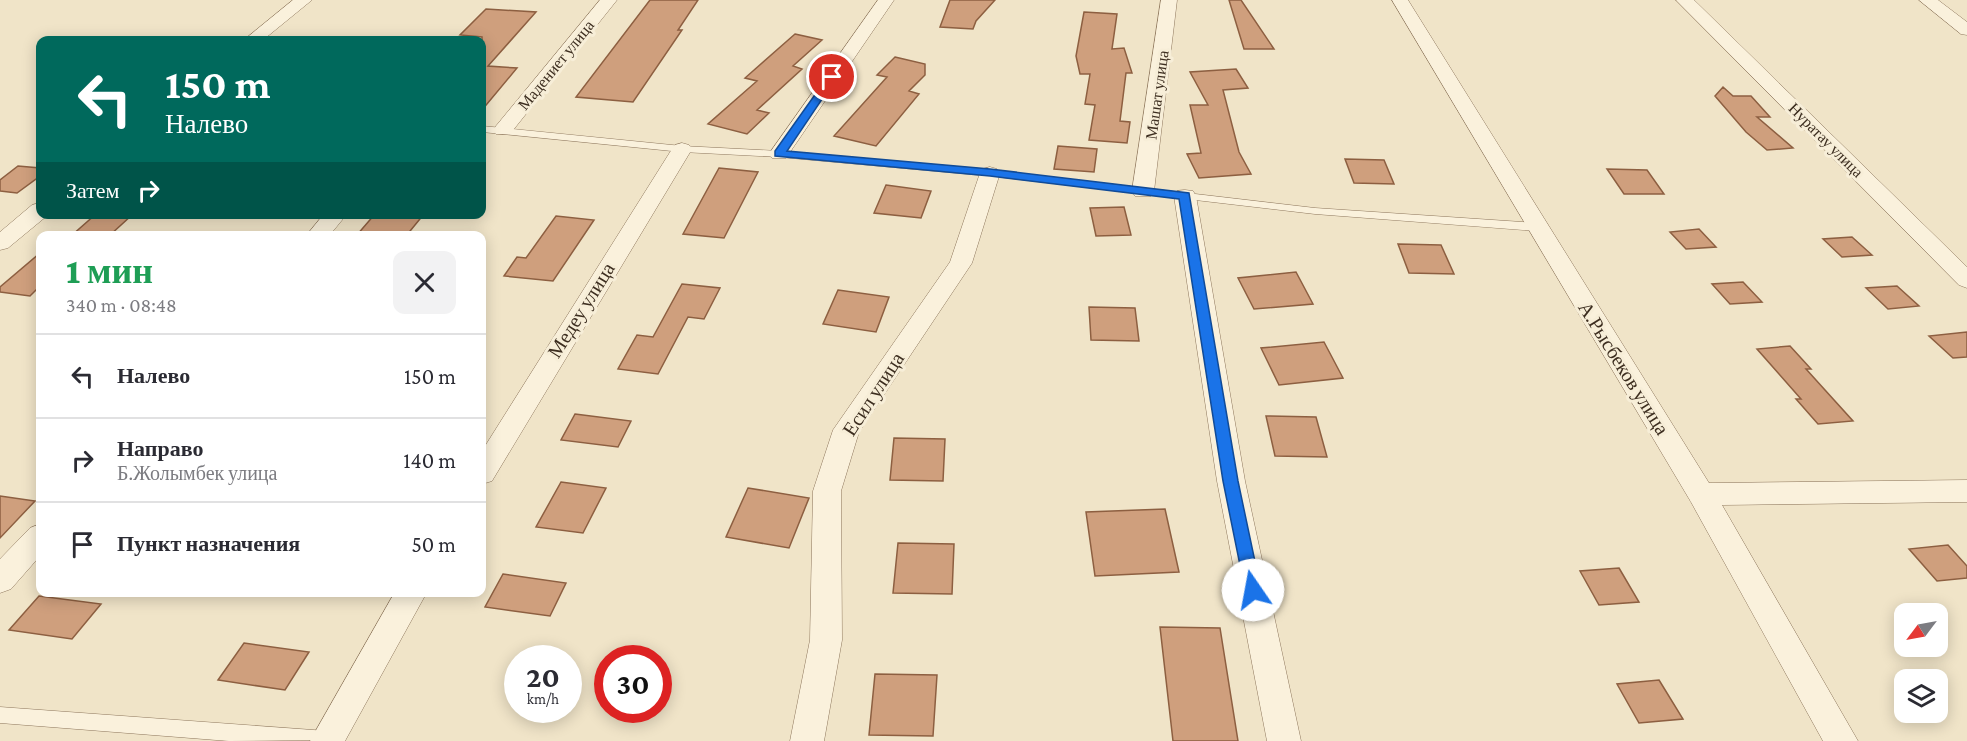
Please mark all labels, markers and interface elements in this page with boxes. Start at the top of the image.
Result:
street label: Мадениет улица [515,17,598,114]
street label: Машат улица [1142,49,1173,141]
pin [806,51,857,102]
icon: left [66,60,144,138]
text: 150 m [165,60,270,107]
icon: arrive [815,60,848,93]
street label: Нуратау улица [1785,99,1867,181]
text: Налево [165,109,248,139]
icon: right [132,174,165,207]
text: Затем [66,178,120,203]
text: 1 мин [66,251,153,291]
button: close [393,251,456,314]
street label: Медеу улица [543,258,620,362]
text: 340 m · 08:48 [66,294,177,316]
street label: А.Рысбеков улица [1573,297,1674,439]
street label: Есил улица [838,348,909,440]
icon: left [66,360,99,393]
text: Налево [117,363,190,388]
text: 150 m [404,364,456,389]
text: Направо [117,436,203,461]
icon: right [66,444,99,477]
text: 140 m [403,448,456,473]
text: Б.Жолымбек улица [117,462,277,484]
icon: arrive [66,528,99,561]
text: Пункт назначения [117,531,300,556]
text: 50 m [411,532,456,557]
position arrow [1221,558,1285,622]
north arrow [1894,603,1948,657]
map controls [1894,603,1948,723]
speed limit sign: 30 [594,645,672,723]
text: 20 [526,660,560,693]
button: layers [1894,669,1948,723]
text: km/h [527,691,559,707]

